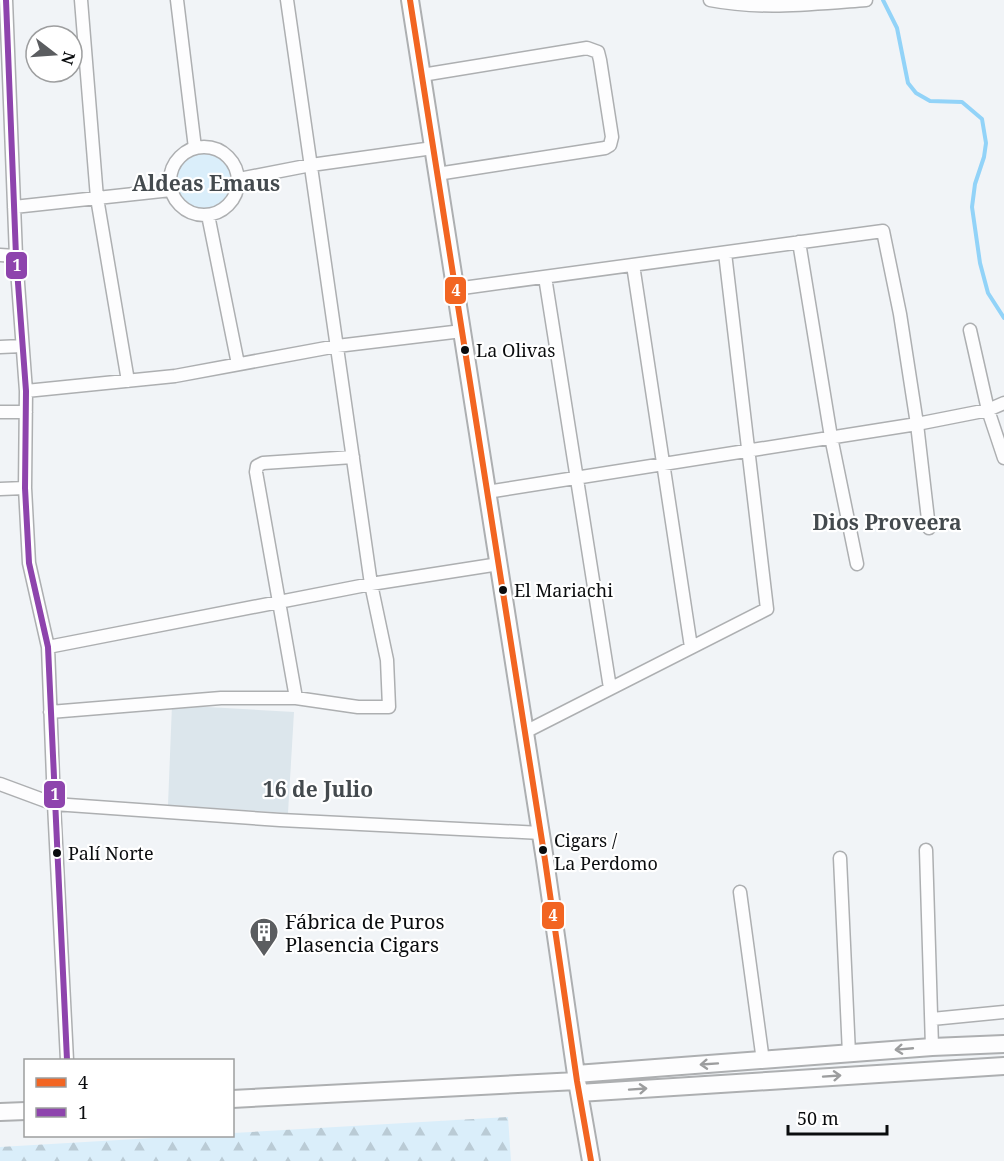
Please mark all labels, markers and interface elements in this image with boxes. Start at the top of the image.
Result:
north arrow [24,24,84,84]
text: N [56,49,81,68]
district label: Aldeas Emaus [132,169,280,197]
line badge: 1 [5,251,28,280]
text: 1 [12,254,22,276]
line badge: 4 [444,276,467,305]
text: 4 [451,279,461,301]
place label: La Olivas [476,338,555,362]
marker: La Olivas [459,344,471,356]
district label: Dios Proveera [812,508,962,536]
place label: El Mariachi [514,578,613,602]
marker: El Mariachi [497,584,509,596]
district label: 16 de Julio [263,775,373,803]
line badge: 1 [43,780,66,809]
text: 1 [50,783,60,805]
place label: Cigars / La Perdomo [554,828,658,875]
place label: Palí Norte [68,841,154,865]
marker: Cigars / La Perdomo [537,844,549,856]
marker: Palí Norte [51,847,63,859]
line badge: 4 [541,901,565,930]
text: 4 [548,904,558,926]
place label: Fábrica de Puros Plasencia Cigars [285,908,445,958]
building icon: Fábrica de Puros Plasencia Cigars [248,916,280,958]
one-way arrow [894,1044,914,1055]
legend [24,1059,234,1137]
one-way arrow [700,1059,720,1070]
text: 4 [78,1070,88,1094]
one-way arrow [822,1071,842,1082]
one-way arrow [627,1084,647,1095]
scale bar [788,1098,887,1136]
text: 1 [78,1100,88,1124]
text: 50 m [797,1106,839,1130]

